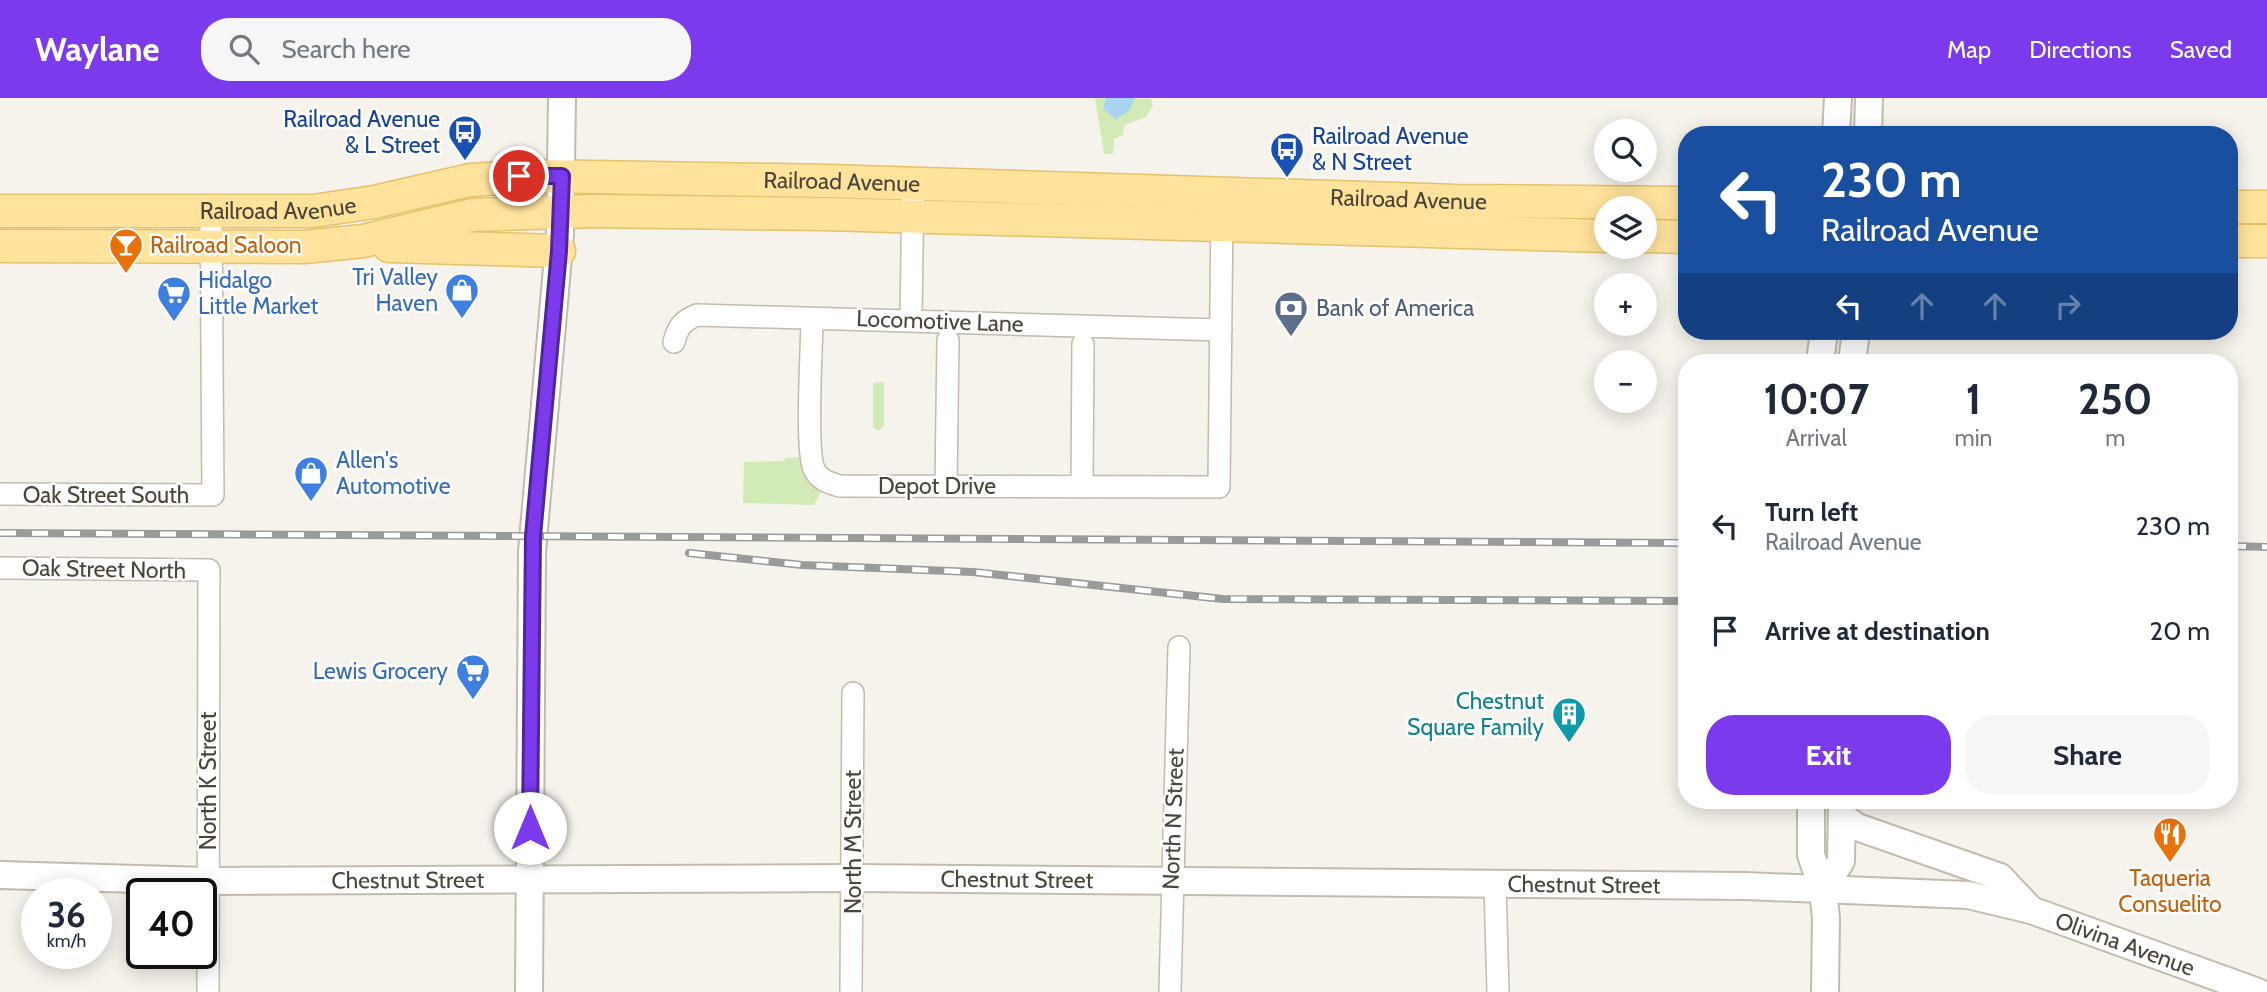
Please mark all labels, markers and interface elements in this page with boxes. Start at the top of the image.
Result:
search box [201,18,691,81]
text: Waylane [35,29,159,69]
icon: search [225,30,263,68]
text: Search here [281,33,411,65]
text: Map [1947,35,1991,64]
text: Directions [2029,35,2132,64]
text: Saved [2170,35,2232,64]
place label: Railroad Avenue & L Street [283,105,440,159]
bus stop icon: Railroad Avenue & L Street [446,113,484,162]
map controls [1594,119,1657,413]
button: search [1594,119,1657,182]
place label: Railroad Avenue & N Street [1312,122,1469,176]
bus stop icon: Railroad Avenue & N Street [1268,130,1306,179]
pin [489,146,549,206]
text: 230 m [1821,150,1962,209]
icon: left [1706,154,1797,245]
icon: arrive [500,157,538,195]
street label: Railroad Avenue [763,166,921,198]
street label: Railroad Avenue [1330,183,1487,215]
street label: Railroad Avenue [200,191,358,226]
button: layers [1594,196,1657,259]
text: Railroad Avenue [1821,210,2039,249]
bar icon: Railroad Saloon [107,226,145,275]
place label: Railroad Saloon [150,231,302,259]
place label: Tri Valley Haven [352,263,438,317]
place label: Hidalgo Little Market [198,266,319,320]
shop icon: Tri Valley Haven [443,271,481,320]
button: + [1594,273,1657,336]
supermarket icon: Hidalgo Little Market [155,274,193,323]
icon: left [1830,287,1868,325]
icon: ahead [1903,287,1941,325]
icon: ahead [1976,287,2014,325]
icon: right [2049,287,2087,325]
bank icon: Bank of America [1272,289,1310,338]
place label: Bank of America [1316,294,1474,322]
street label: Locomotive Lane [856,304,1024,338]
button: − [1594,350,1657,413]
text: 10:07 [1764,373,1869,425]
text: 1 [1966,373,1981,425]
text: 250 [2078,373,2152,425]
text: Arrival [1786,424,1847,452]
text: min [1955,424,1992,452]
text: m [2105,424,2125,452]
place label: Allen's Automotive [336,446,451,500]
shop icon: Allen's Automotive [292,454,330,503]
street label: Depot Drive [878,472,996,500]
street label: Oak Street South [23,481,189,509]
text: Turn left [1765,496,1858,528]
icon: left [1706,507,1744,545]
text: 230 m [2136,510,2210,542]
text: Railroad Avenue [1765,528,1922,556]
street label: Oak Street North [22,554,186,584]
icon: arrive [1706,612,1744,650]
text: Arrive at destination [1765,615,1990,647]
text: 20 m [2150,615,2210,647]
supermarket icon: Lewis Grocery [454,652,492,701]
place label: Lewis Grocery [313,657,448,685]
place label: Chestnut Square Family [1407,687,1544,741]
building icon: Chestnut Square Family [1550,695,1588,744]
street label: North K Street [194,712,222,850]
button: Exit [1706,715,1951,795]
button: Share [1965,715,2210,795]
street label: North N Street [1157,747,1189,890]
street label: North M Street [839,770,867,914]
position arrow [493,791,567,865]
restaurant icon: Taqueria Consuelito [2151,815,2189,864]
place label: Taqueria Consuelito [2118,864,2222,918]
street label: Chestnut Street [940,865,1094,894]
street label: Chestnut Street [331,866,485,894]
street label: Chestnut Street [1507,870,1661,899]
speed limit sign: 40 [126,878,217,969]
text: 36 [47,893,86,936]
street label: Olivina Avenue [2051,906,2199,982]
text: km/h [47,930,86,952]

